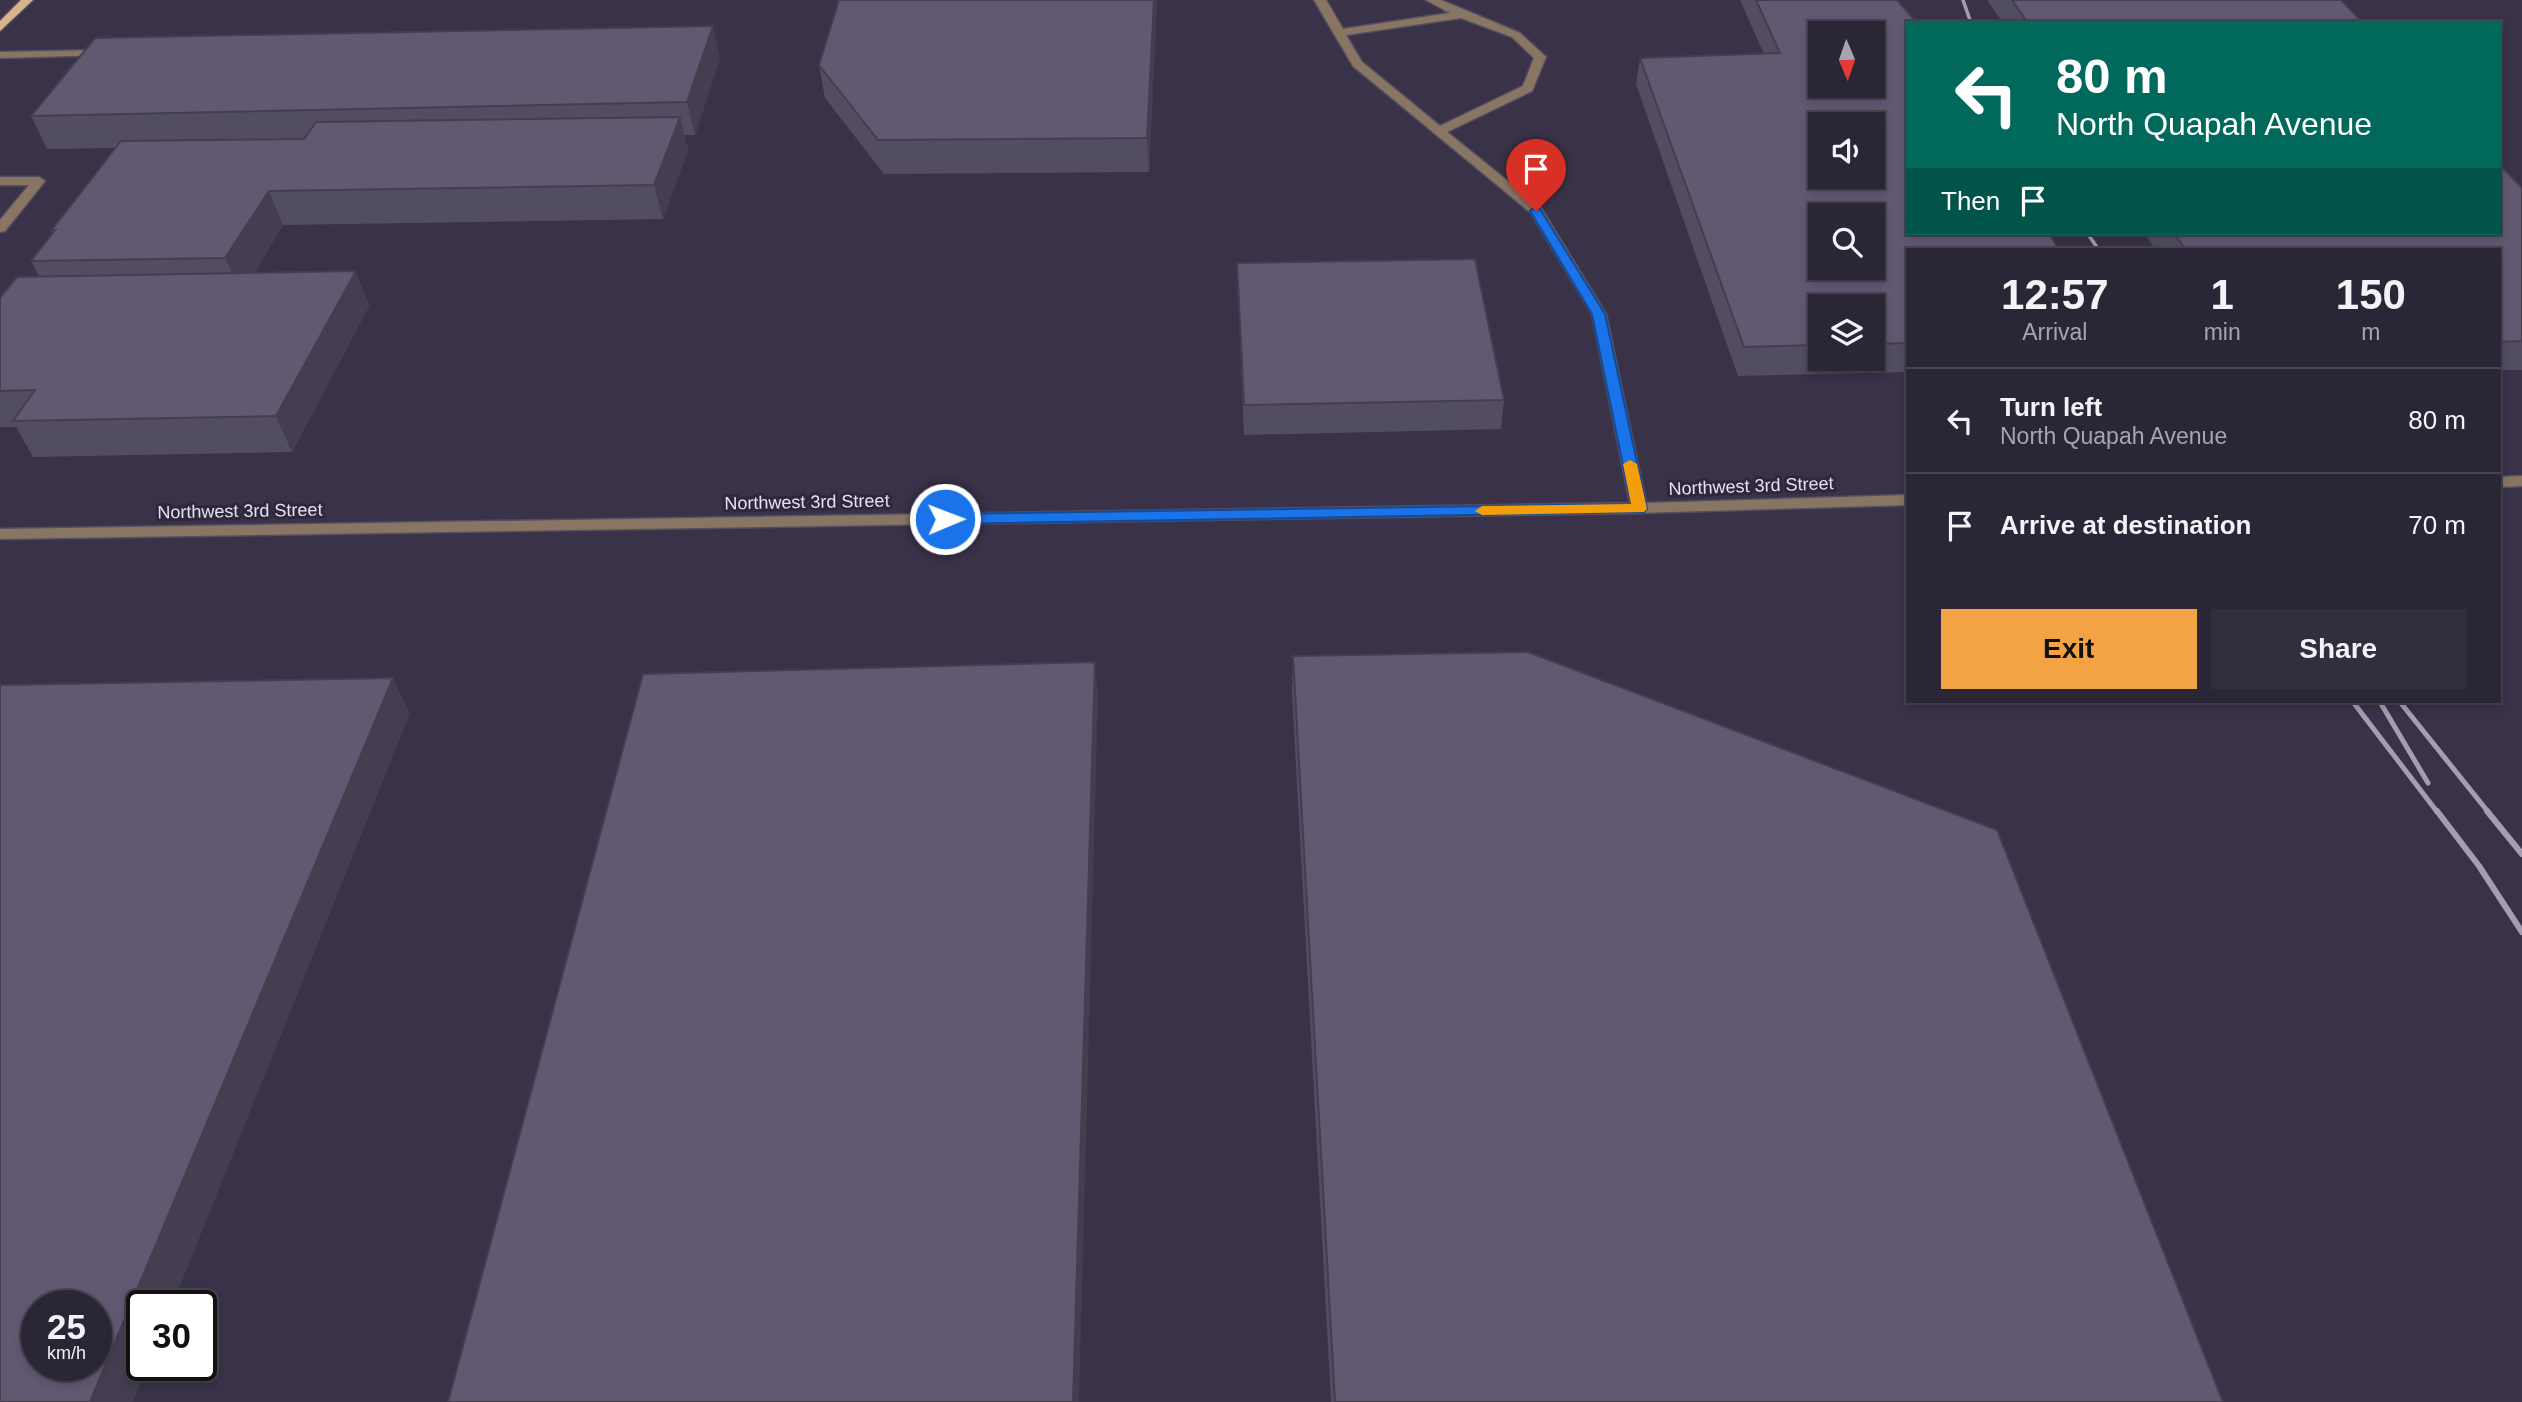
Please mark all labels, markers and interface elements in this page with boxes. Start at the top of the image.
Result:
north arrow [1808,21,1885,98]
map controls [1808,21,1885,371]
icon: left [1941,49,2032,140]
text: 80 m [2056,49,2168,103]
text: North Quapah Avenue [2056,106,2372,142]
button: sound [1808,112,1885,189]
pin [1506,139,1566,211]
icon: arrive [1517,150,1555,188]
icon: arrive [2014,182,2052,220]
text: Then [1941,186,2000,216]
button: search [1808,203,1885,280]
text: 12:57 [2001,271,2109,318]
text: 1 [2210,271,2234,318]
text: 150 [2336,271,2406,318]
button: layers [1808,294,1885,371]
text: Arrival [2022,319,2087,345]
text: min [2204,319,2241,345]
text: m [2361,319,2380,345]
text: Turn left [2000,392,2102,422]
icon: left [1941,402,1979,440]
text: 80 m [2408,405,2466,435]
text: North Quapah Avenue [2000,423,2227,449]
street label: Northwest 3rd Street [1668,473,1834,499]
position arrow [908,482,982,556]
street label: Northwest 3rd Street [724,491,890,513]
street label: Northwest 3rd Street [157,500,323,522]
icon: arrive [1941,507,1979,545]
text: Arrive at destination [2000,510,2251,540]
text: 70 m [2408,510,2466,540]
button: Exit [1941,609,2197,689]
button: Share [2211,609,2466,689]
speed limit sign: 30 [126,1290,217,1381]
text: 25 [47,1307,86,1346]
text: km/h [47,1343,86,1363]

